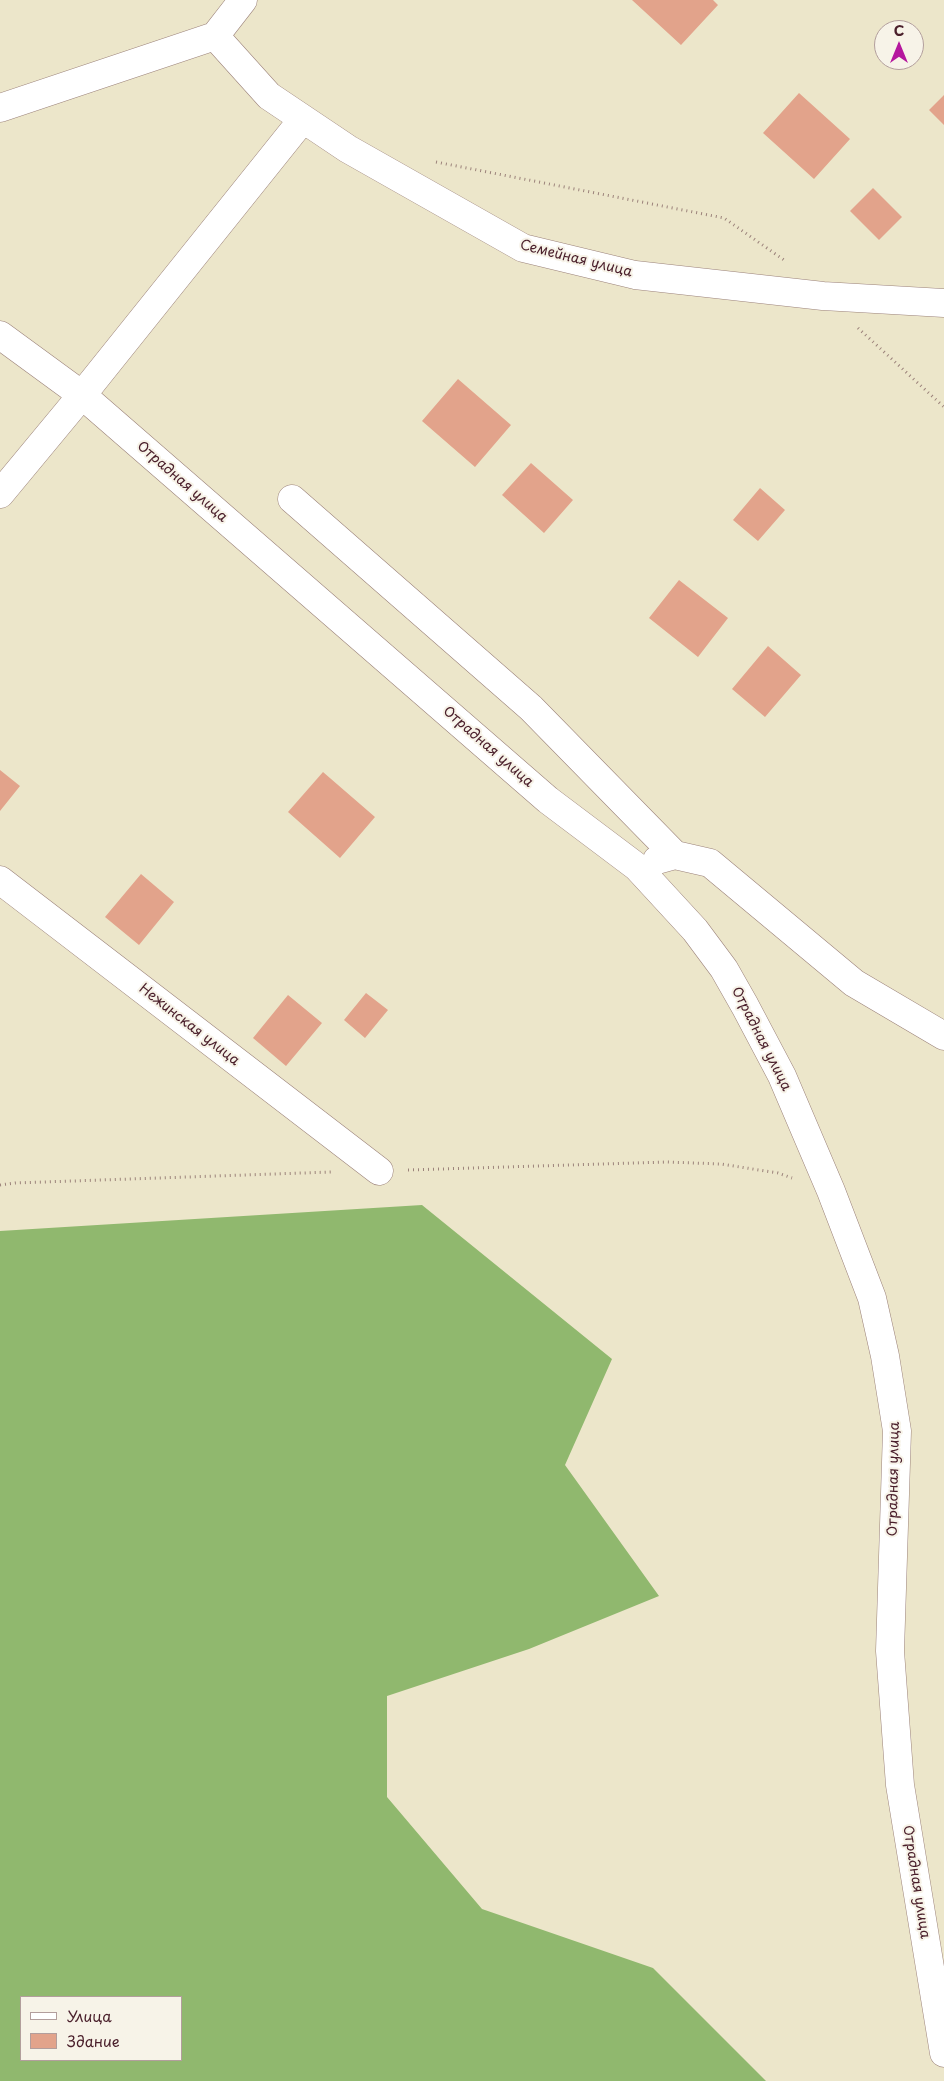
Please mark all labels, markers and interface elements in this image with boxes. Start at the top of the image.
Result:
north arrow [874,20,924,70]
text: С [894,20,904,41]
street label: Семейная улица [518,237,634,281]
street label: Отрадная улица [133,438,231,526]
street label: Отрадная улица [439,703,537,791]
street label: Нежинская улица [135,981,243,1069]
street label: Отрадная улица [727,984,795,1094]
street label: Отрадная улица [885,1422,903,1536]
street label: Отрадная улица [899,1824,933,1940]
legend [20,1996,182,2061]
text: Улица [67,2004,112,2027]
text: Здание [67,2029,120,2052]

